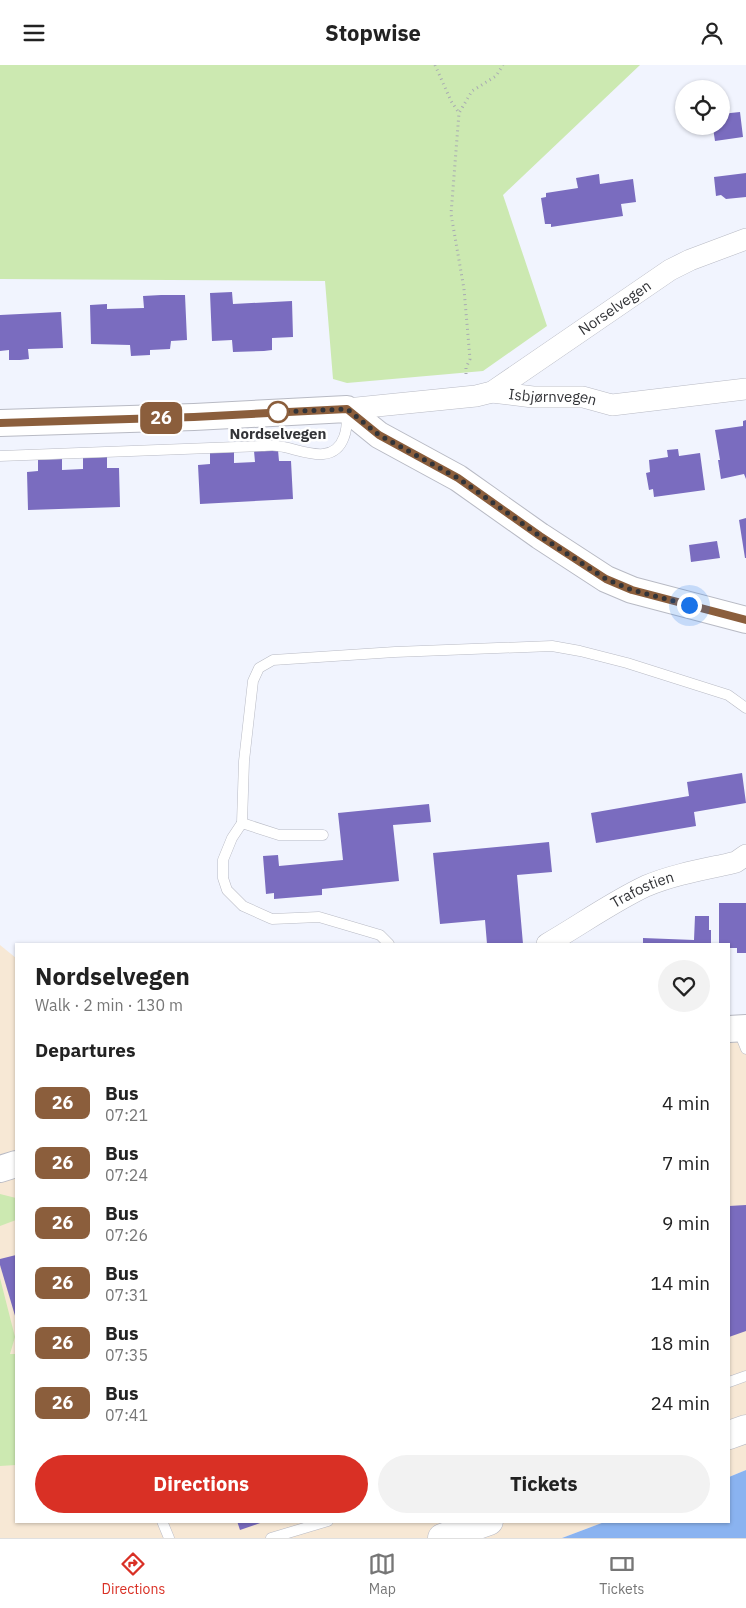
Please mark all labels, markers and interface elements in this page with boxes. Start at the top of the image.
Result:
text: Stopwise [325,18,421,47]
icon: menu [20,19,48,47]
icon: person [698,19,726,47]
map controls [675,80,730,135]
button: locate [675,80,730,135]
street label: Norselvegen [574,276,655,339]
street label: Isbjørnvegen [508,384,599,409]
marker: Nordselvegen [267,401,289,423]
line badge: 26 [138,402,184,434]
text: 26 [150,406,172,429]
place label: Nordselvegen [230,424,326,443]
your location [677,593,702,618]
street label: Trafostien [607,867,676,912]
text: Nordselvegen [35,960,190,992]
button: heart [658,960,710,1012]
text: Walk · 2 min · 130 m [35,995,183,1015]
text: Departures [35,1038,135,1062]
text: Bus [105,1081,139,1105]
text: 26 [52,1091,73,1114]
text: 4 min [662,1091,710,1115]
text: 07:21 [105,1105,148,1125]
text: Bus [105,1141,139,1165]
text: 26 [52,1151,73,1174]
text: 7 min [662,1151,710,1175]
text: 07:24 [105,1165,148,1185]
text: Bus [105,1201,139,1225]
text: 26 [52,1211,73,1234]
text: 9 min [662,1211,710,1235]
text: 07:26 [105,1225,148,1245]
text: Bus [105,1261,139,1285]
text: 26 [52,1271,73,1294]
text: 14 min [651,1271,710,1295]
text: 07:31 [105,1285,148,1305]
text: Bus [105,1321,139,1345]
text: 26 [52,1331,73,1354]
text: 18 min [651,1331,710,1355]
text: 07:35 [105,1345,148,1365]
text: Bus [105,1381,139,1405]
text: 26 [52,1391,73,1414]
text: 24 min [651,1391,710,1415]
text: 07:41 [105,1405,148,1425]
button: Directions [35,1455,368,1513]
button: Tickets [378,1455,710,1513]
tab: Directions [102,1550,165,1598]
tab: Map [368,1550,396,1598]
tab: Tickets [599,1550,644,1598]

